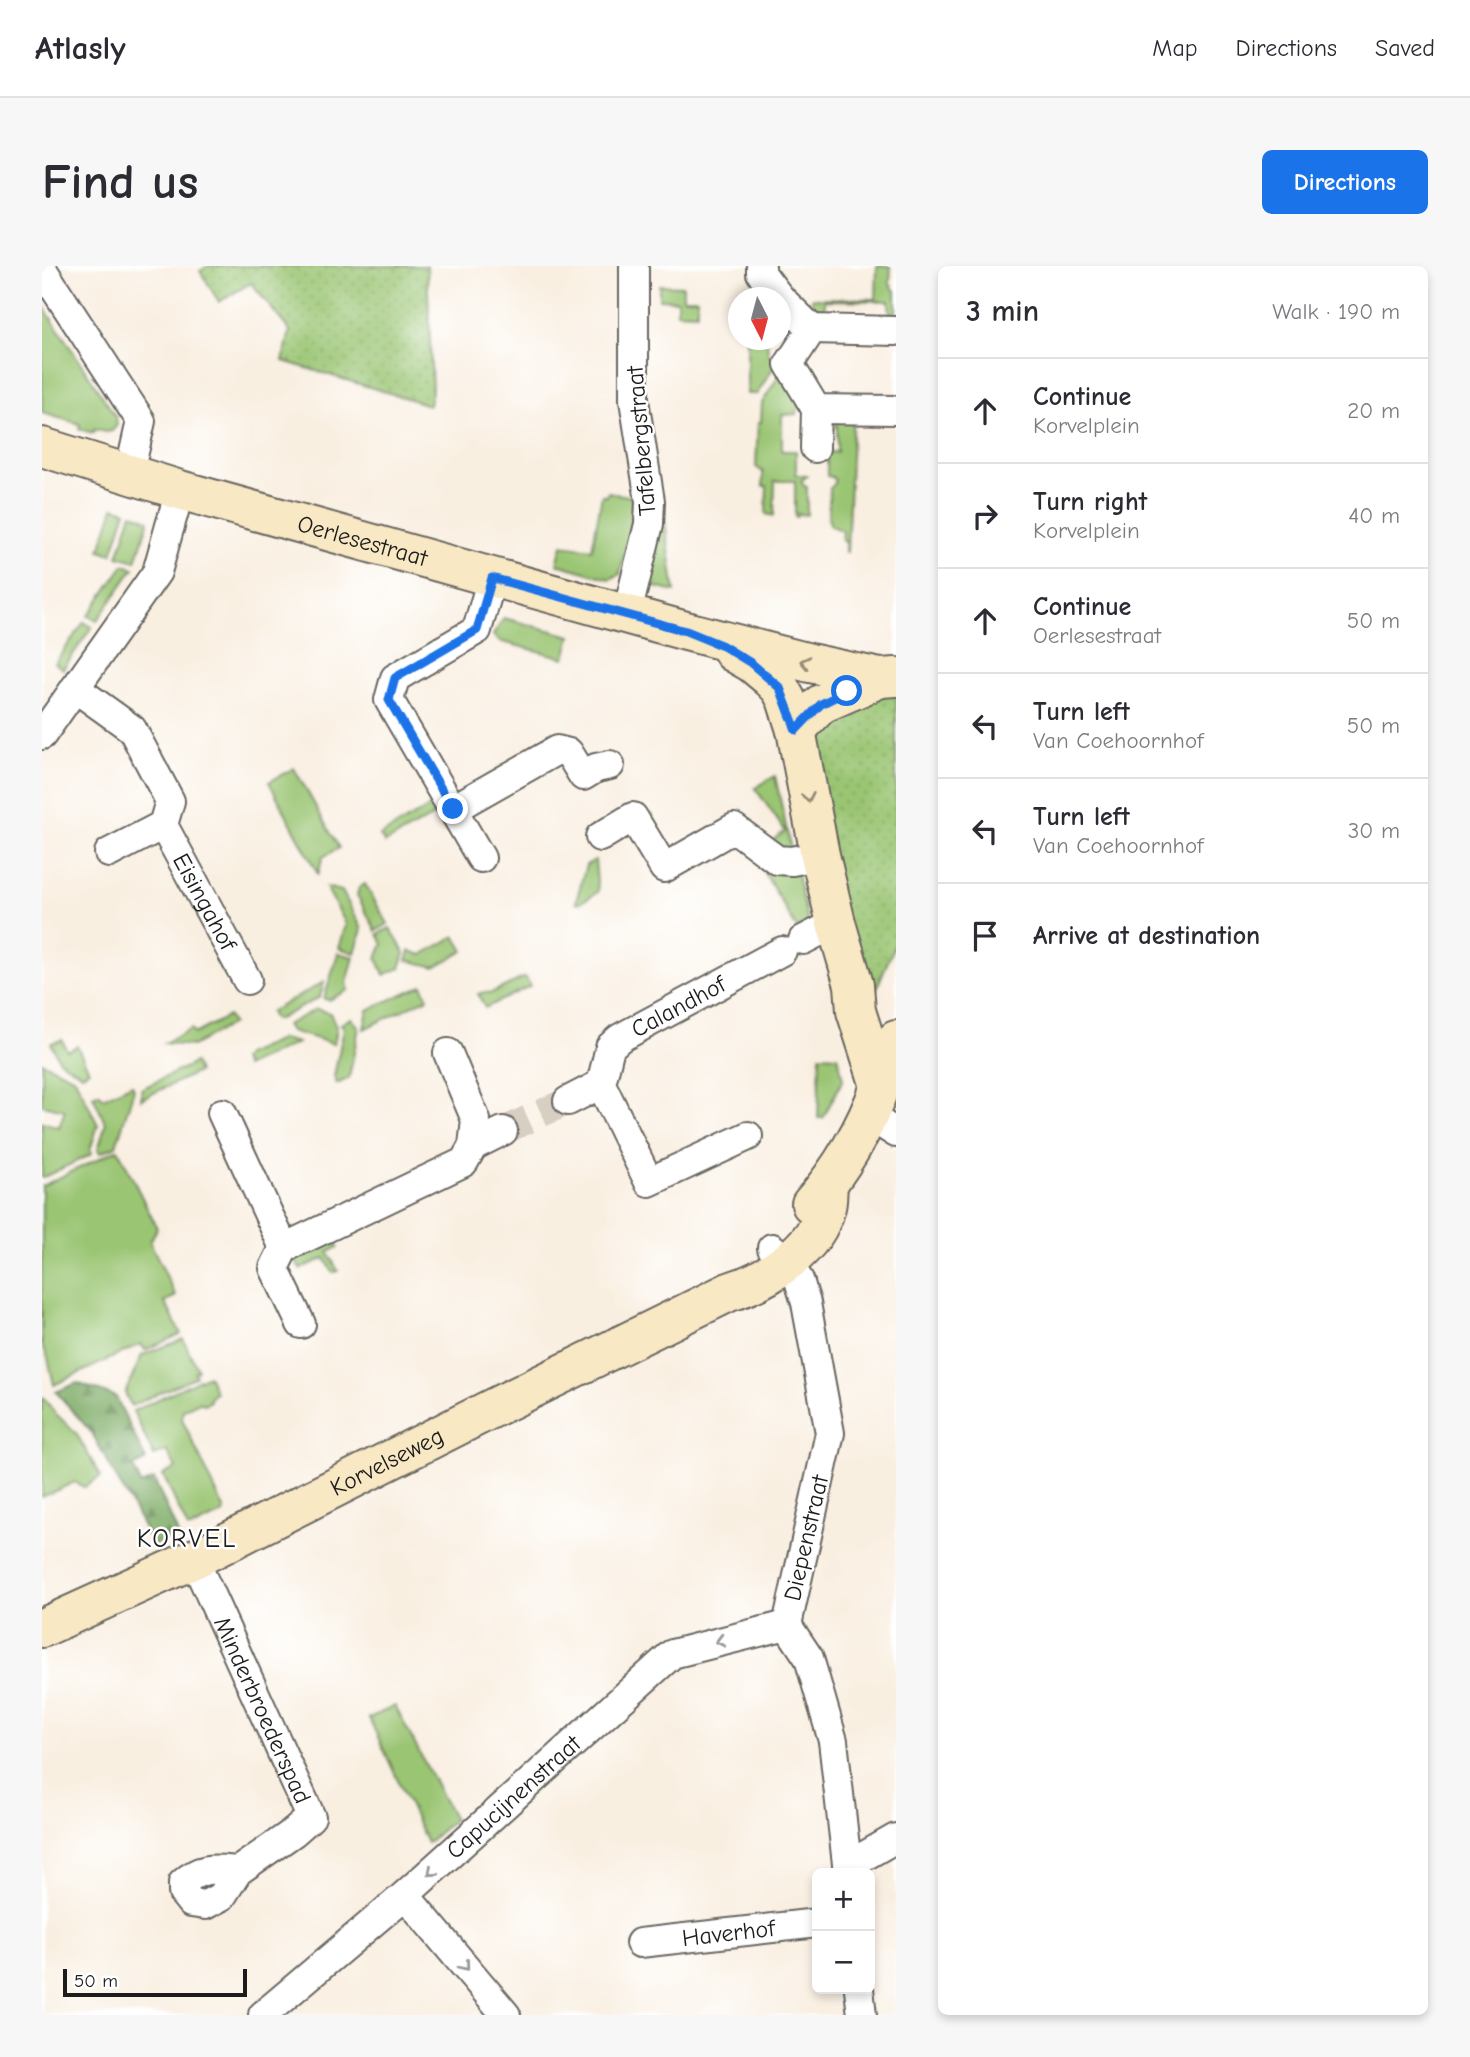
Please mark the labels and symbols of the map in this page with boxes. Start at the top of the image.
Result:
north arrow [728,287,791,350]
street label: Tafelbergstraat [620,364,661,517]
street label: Oerlesestraat [294,509,432,573]
one-way arrow [799,656,811,670]
route start [831,675,862,706]
one-way arrow [800,791,815,803]
route end [437,793,468,824]
street label: Eisingahof [167,849,243,956]
street label: Calandhof [626,969,731,1043]
street label: Korvelseweg [326,1421,448,1502]
street label: Diepenstraat [778,1471,834,1604]
district label: KORVEL [137,1524,237,1554]
street label: Minderbroederspad [208,1612,317,1808]
one-way arrow [715,1633,727,1647]
street label: Capucijnenstraat [441,1729,587,1865]
one-way arrow [427,1863,440,1876]
street label: Haverhof [681,1914,778,1952]
one-way arrow [457,1958,469,1971]
scale bar [63,1966,247,1998]

